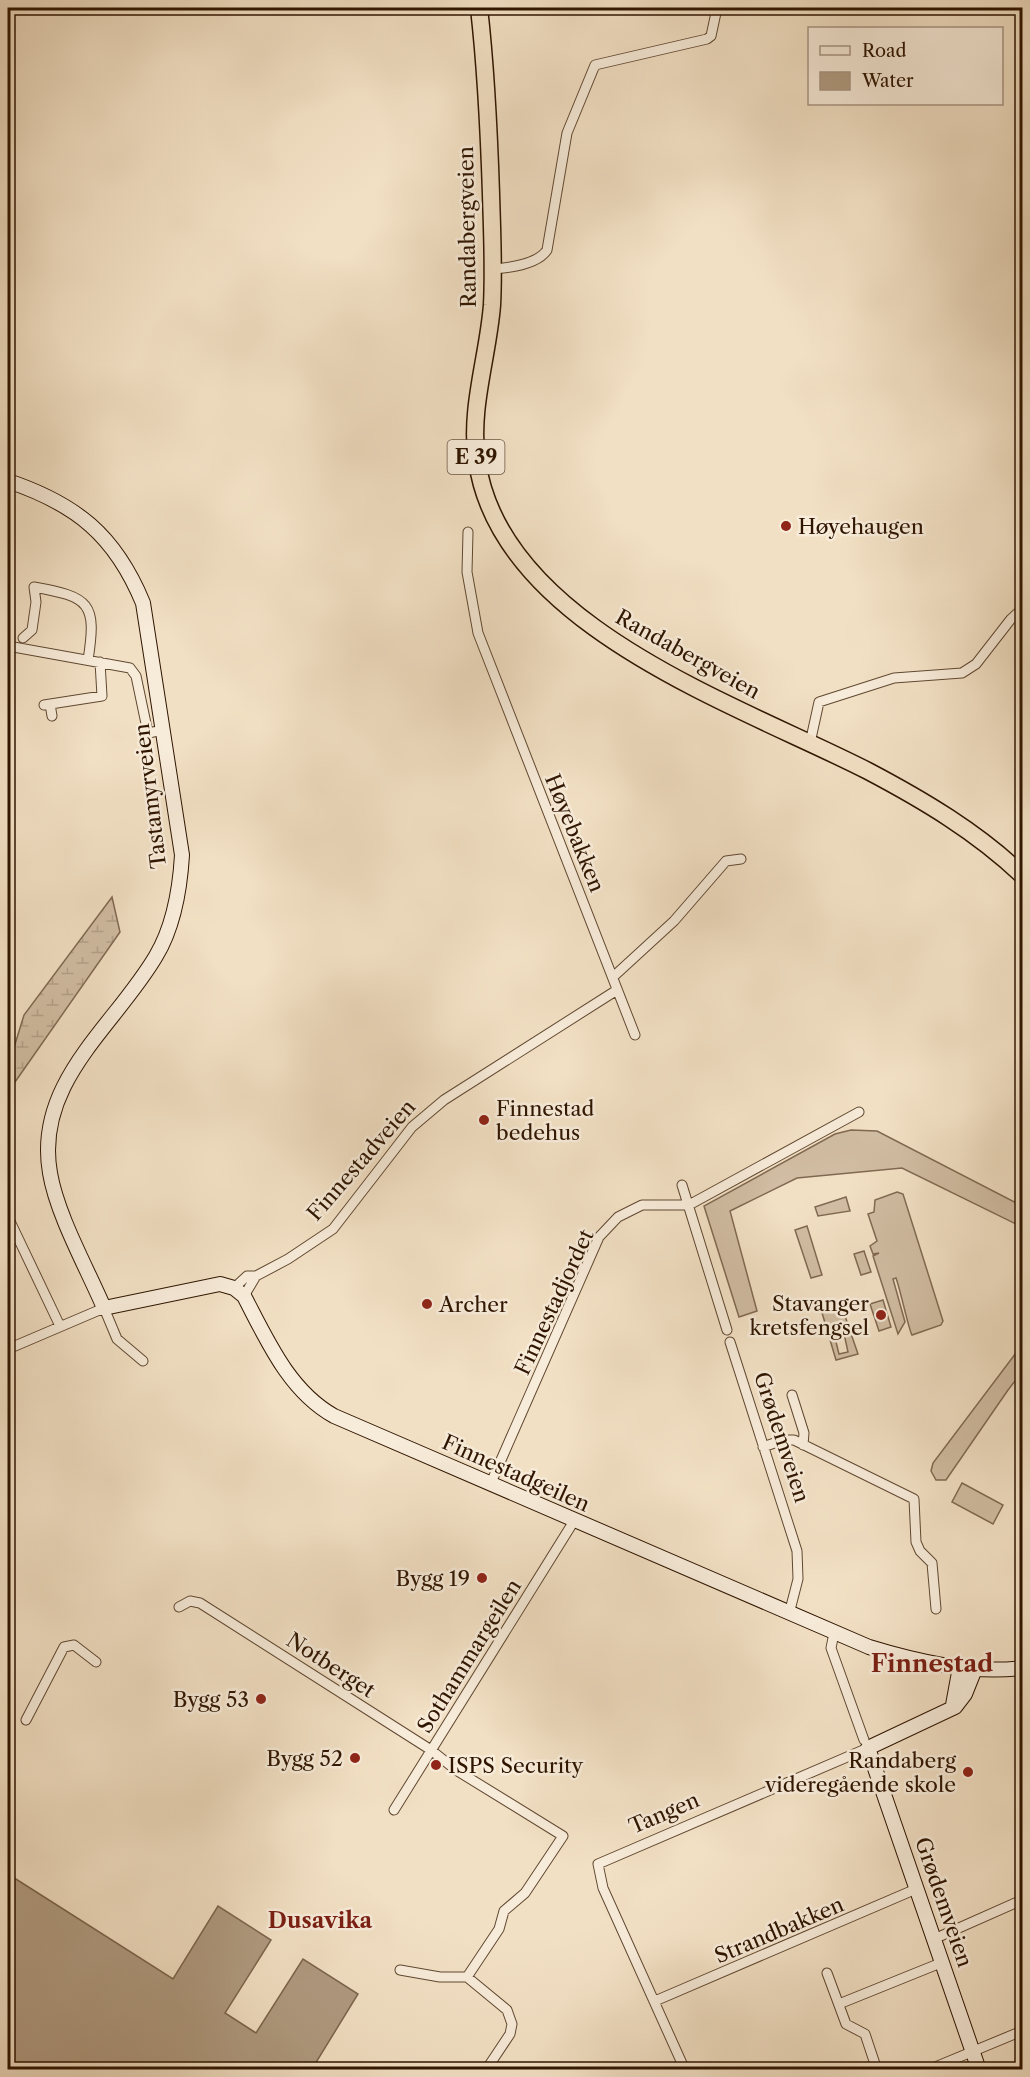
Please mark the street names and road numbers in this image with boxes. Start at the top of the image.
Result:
street label: Randabergveien [453,146,481,308]
road number: E 39 [448,440,504,474]
street label: Randabergveien [611,604,765,704]
street label: Tastamyrveien [129,722,171,870]
street label: Høyebakken [540,770,610,896]
street label: Finnestadveien [302,1094,420,1226]
street label: Finnestadjordet [509,1225,599,1379]
street label: Grødemveien [749,1368,815,1506]
street label: Finnestadgeilen [438,1429,594,1517]
street label: Sothammargeilen [412,1575,526,1737]
street label: Notberget [282,1627,380,1703]
street label: Tangen [625,1787,703,1839]
street label: Grødemveien [910,1834,978,1970]
street label: Strandbakken [711,1892,847,1968]

